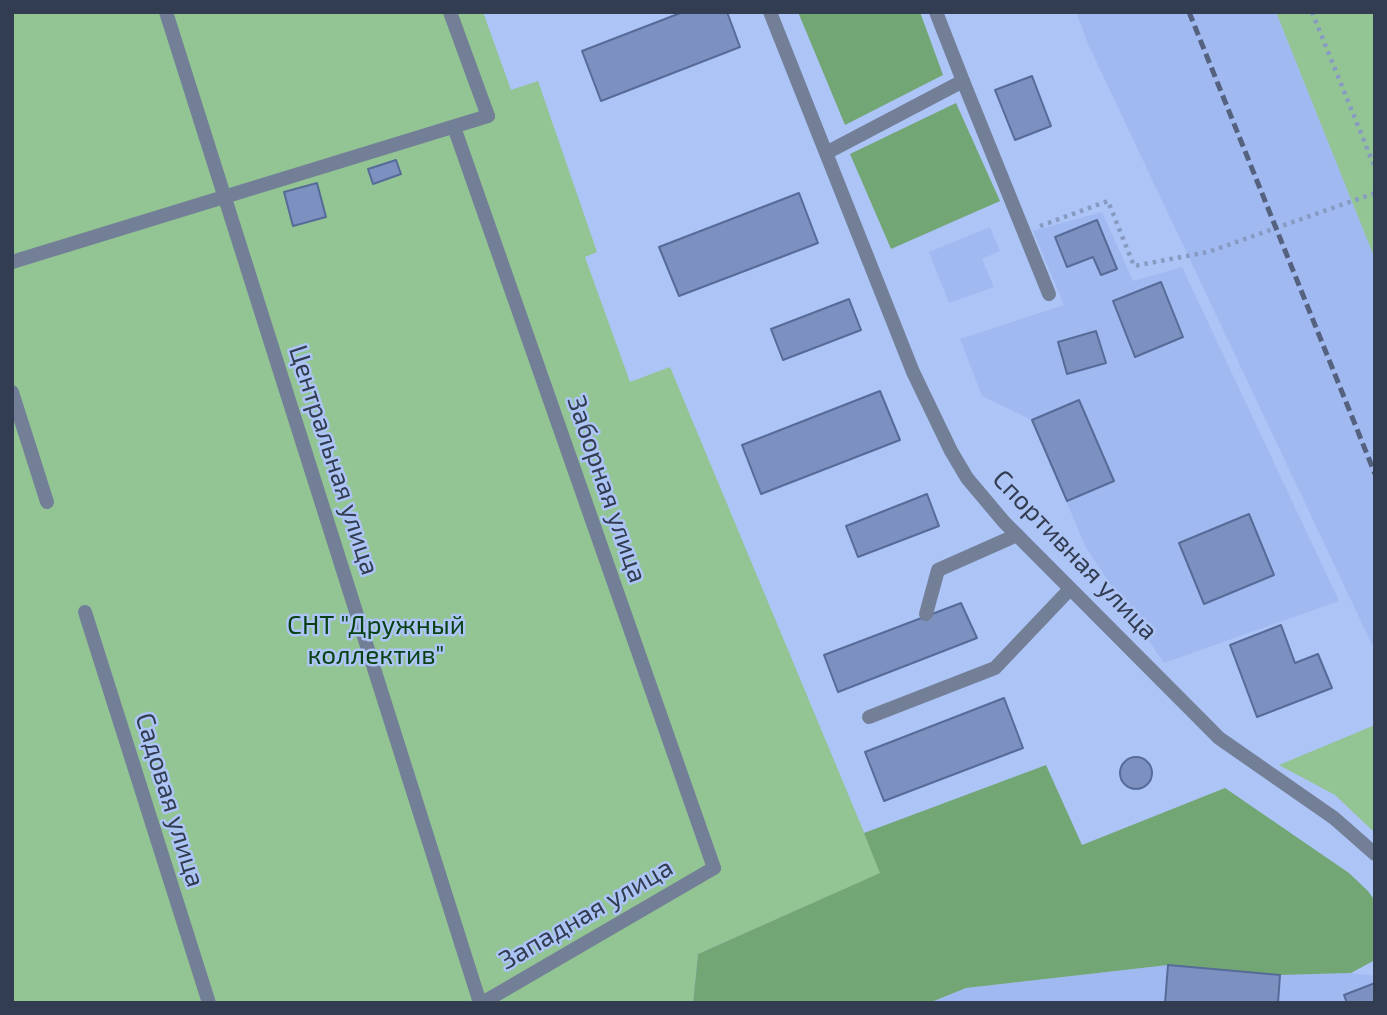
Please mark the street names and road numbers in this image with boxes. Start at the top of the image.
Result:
street label: Центральная улица [282,341,386,579]
street label: Заборная улица [560,391,654,587]
street label: Спортивная улица [986,464,1164,646]
street label: Садовая улица [129,709,211,891]
street label: Западная улица [494,852,678,976]

